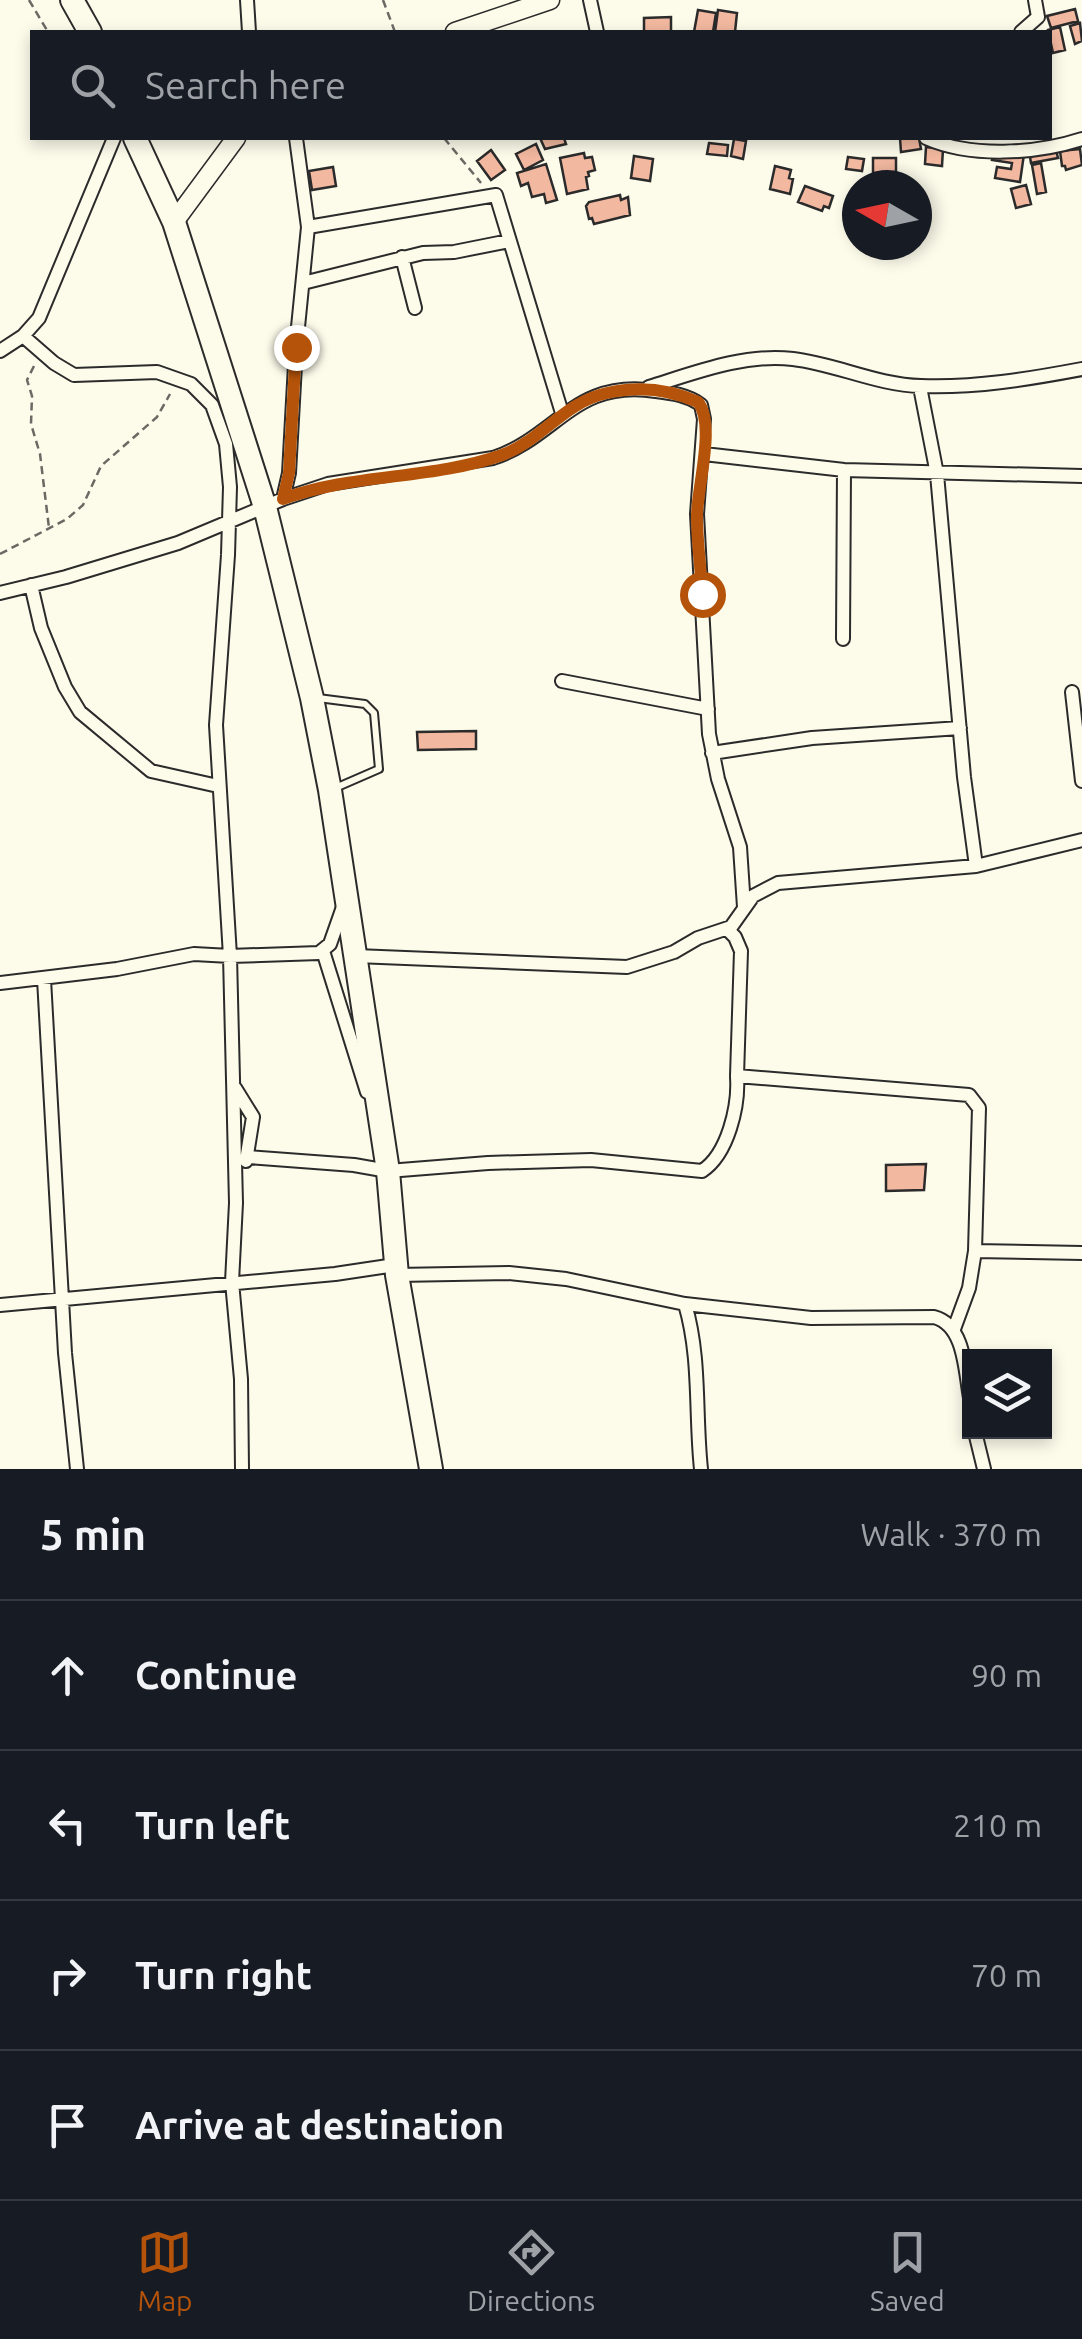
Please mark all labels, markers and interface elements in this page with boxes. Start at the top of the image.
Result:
search box [30,30,1052,140]
icon: search [65,58,120,113]
text: Search here [145,64,346,106]
north arrow [842,170,932,260]
route end [274,325,320,371]
route start [680,572,726,618]
map controls [962,1349,1052,1439]
button: layers [962,1349,1052,1439]
text: 5 min [40,1511,146,1558]
text: Walk · 370 m [860,1516,1042,1552]
icon: ahead [40,1648,95,1703]
text: Continue [135,1654,297,1696]
text: 90 m [971,1657,1042,1693]
icon: left [40,1798,95,1853]
text: Turn left [135,1804,290,1846]
text: 210 m [953,1807,1042,1843]
icon: right [40,1948,95,2003]
text: Turn right [135,1954,312,1996]
text: 70 m [971,1957,1042,1993]
icon: arrive [40,2098,95,2153]
text: Arrive at destination [135,2104,504,2146]
tab: Map [137,2225,193,2316]
tab: Directions [467,2225,595,2316]
tab: Saved [870,2225,945,2316]

